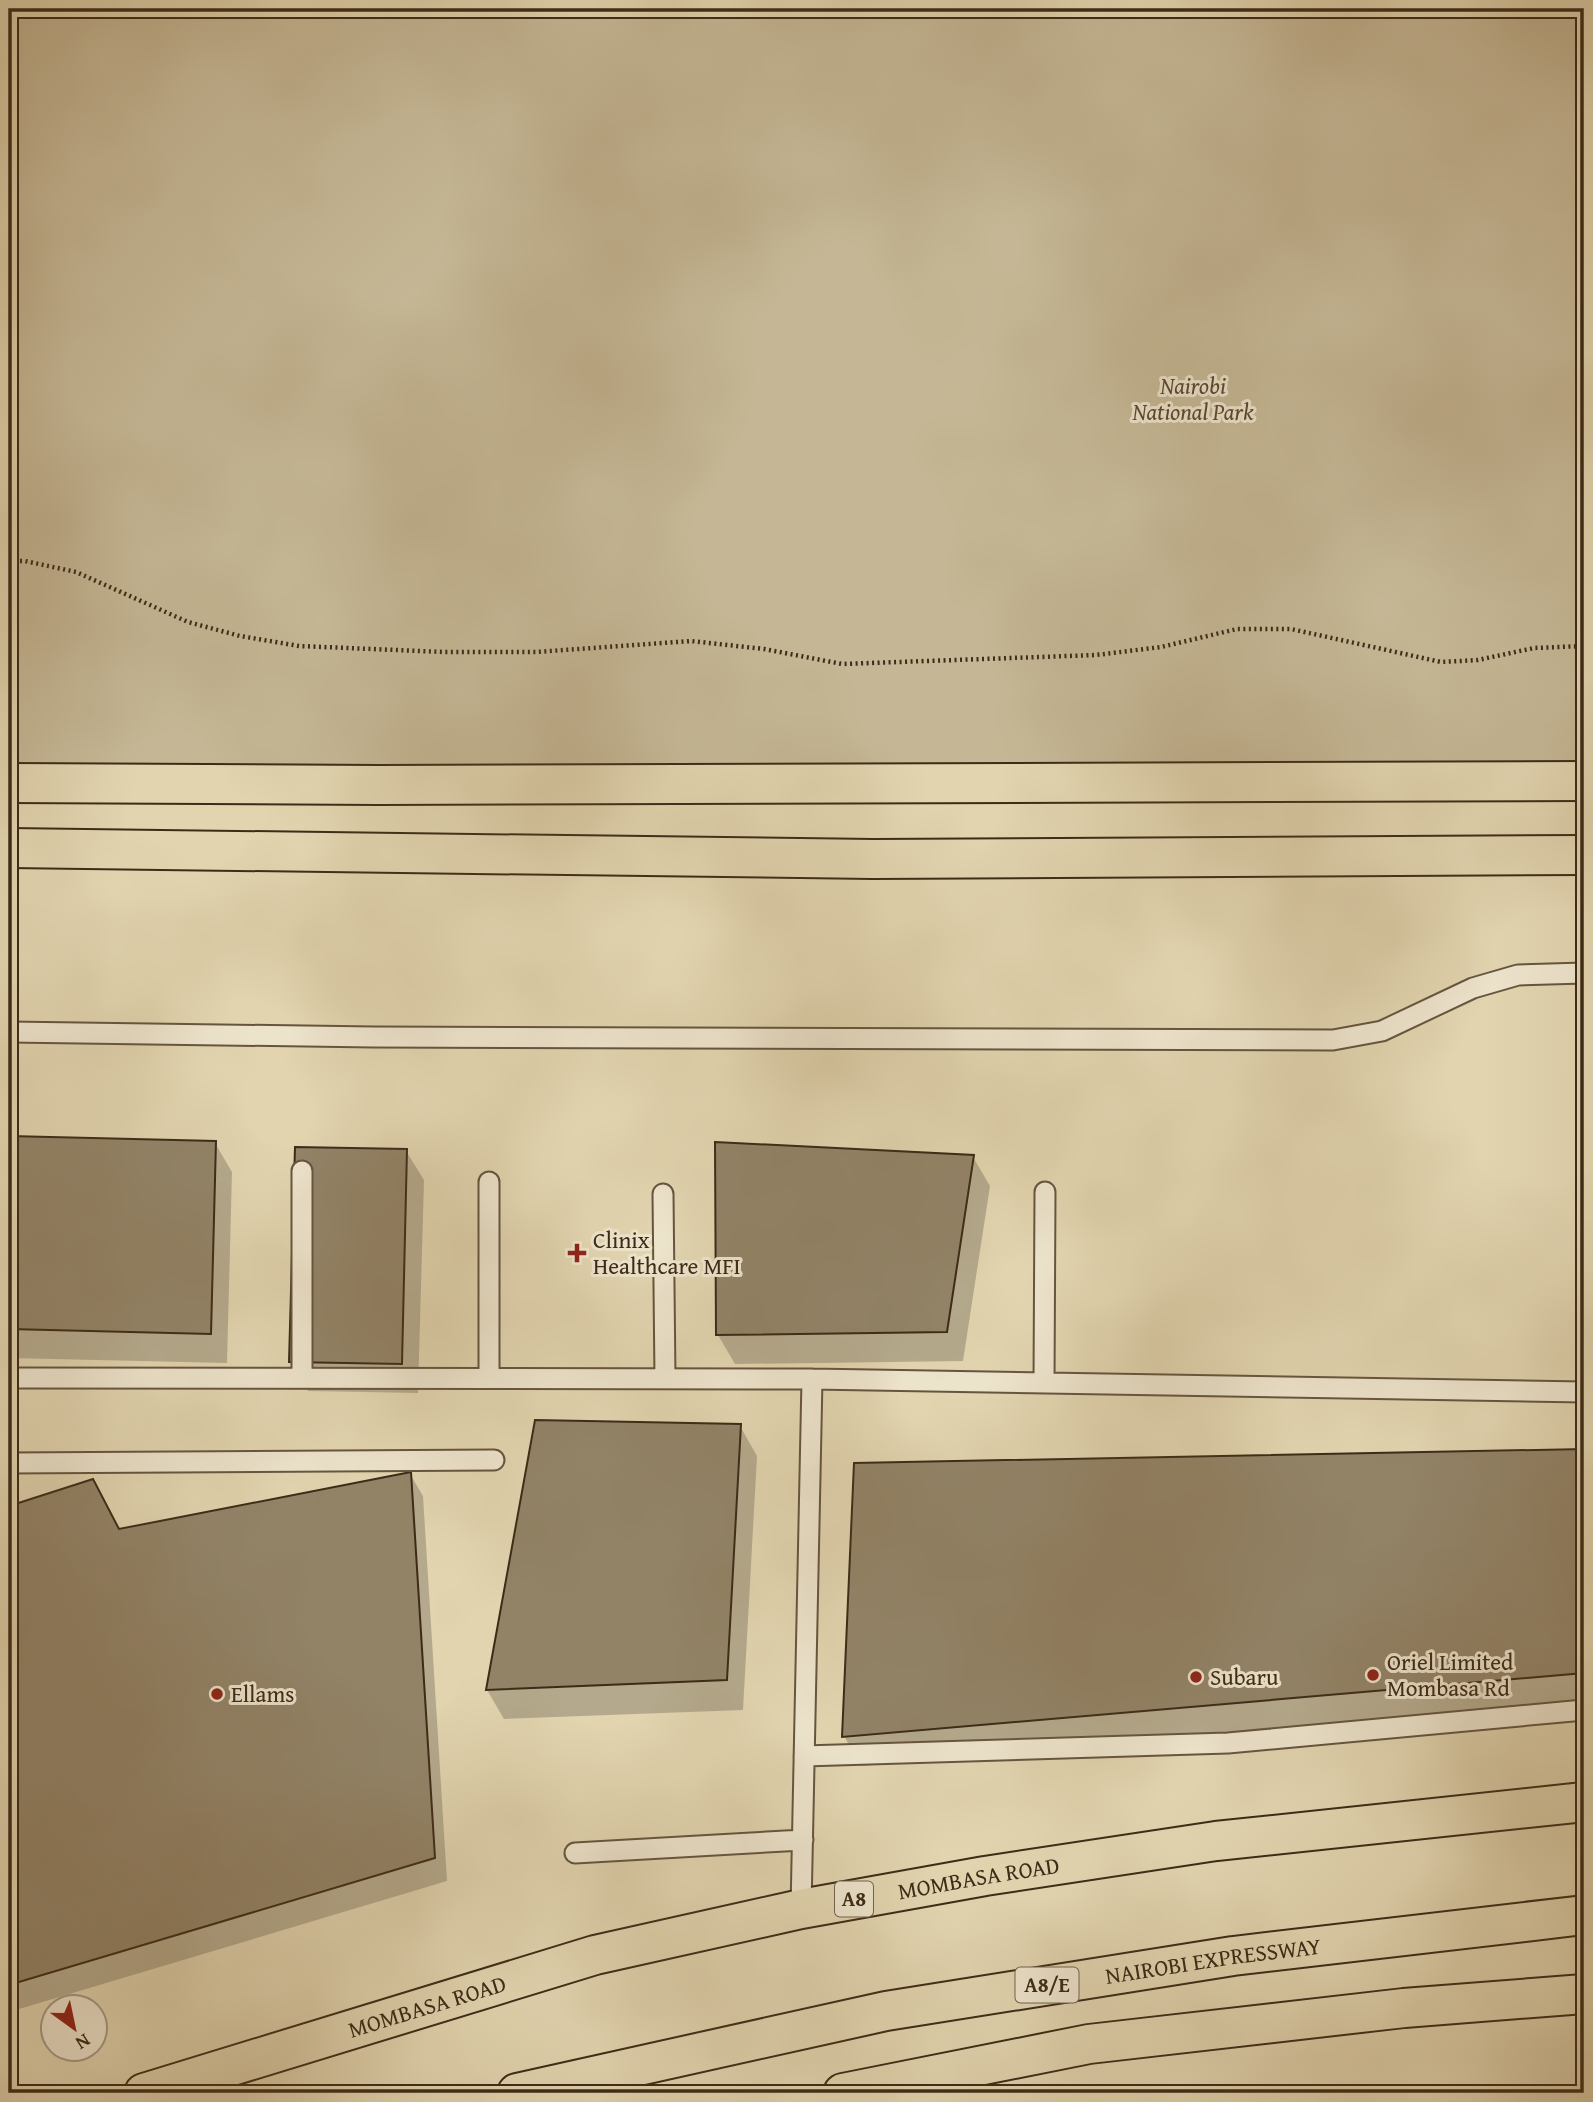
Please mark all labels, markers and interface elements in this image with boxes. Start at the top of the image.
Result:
park label: Nairobi National Park [1132,369,1254,428]
place label: Clinix Healthcare MFI [593,1223,741,1282]
marker: Clinix Healthcare MFI [567,1243,587,1263]
place label: Oriel Limited Mombasa Rd [1387,1645,1514,1704]
place label: Subaru [1210,1660,1279,1693]
marker: Oriel Limited Mombasa Rd [1365,1667,1381,1683]
marker: Subaru [1188,1669,1204,1685]
place label: Ellams [231,1677,294,1710]
marker: Ellams [209,1686,225,1702]
street label: MOMBASA ROAD [895,1848,1062,1907]
road number: A8 [835,1882,873,1916]
street label: NAIROBI EXPRESSWAY [1103,1929,1323,1992]
street label: MOMBASA ROAD [344,1966,510,2046]
road number: A8/E [1016,1968,1078,2002]
north arrow [38,1994,108,2064]
text: N [70,2027,96,2058]

